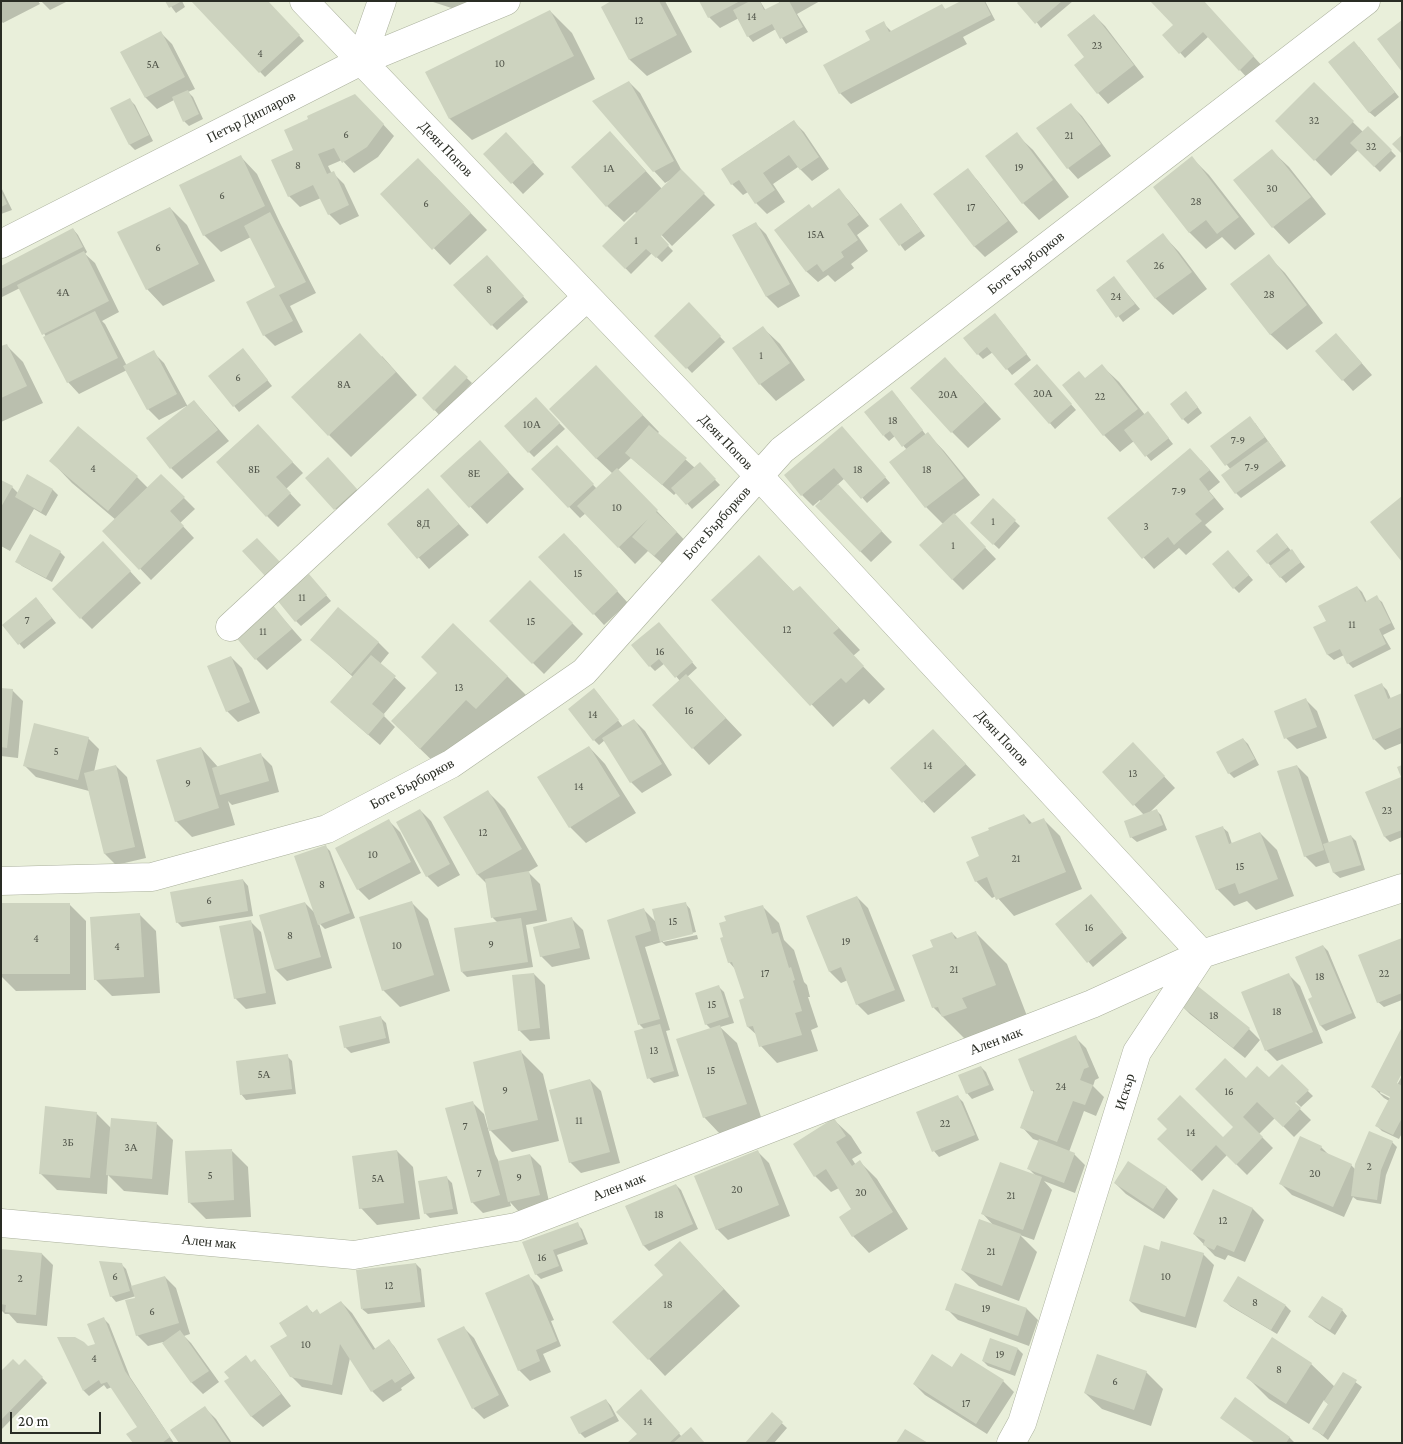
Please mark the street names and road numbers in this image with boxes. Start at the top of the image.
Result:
street label: Петър Дипларов [204,87,298,147]
street label: Деян Попов [415,118,477,180]
street label: Боте Бърборков [984,228,1068,298]
street label: Деян Попов [695,411,757,473]
street label: Боте Бърборков [680,483,754,563]
street label: Деян Попов [972,706,1032,770]
street label: Боте Бърборков [367,755,457,813]
street label: Ален мак [967,1023,1025,1059]
street label: Искър [1112,1072,1138,1112]
street label: Ален мак [590,1169,648,1205]
street label: Ален мак [181,1231,237,1253]

